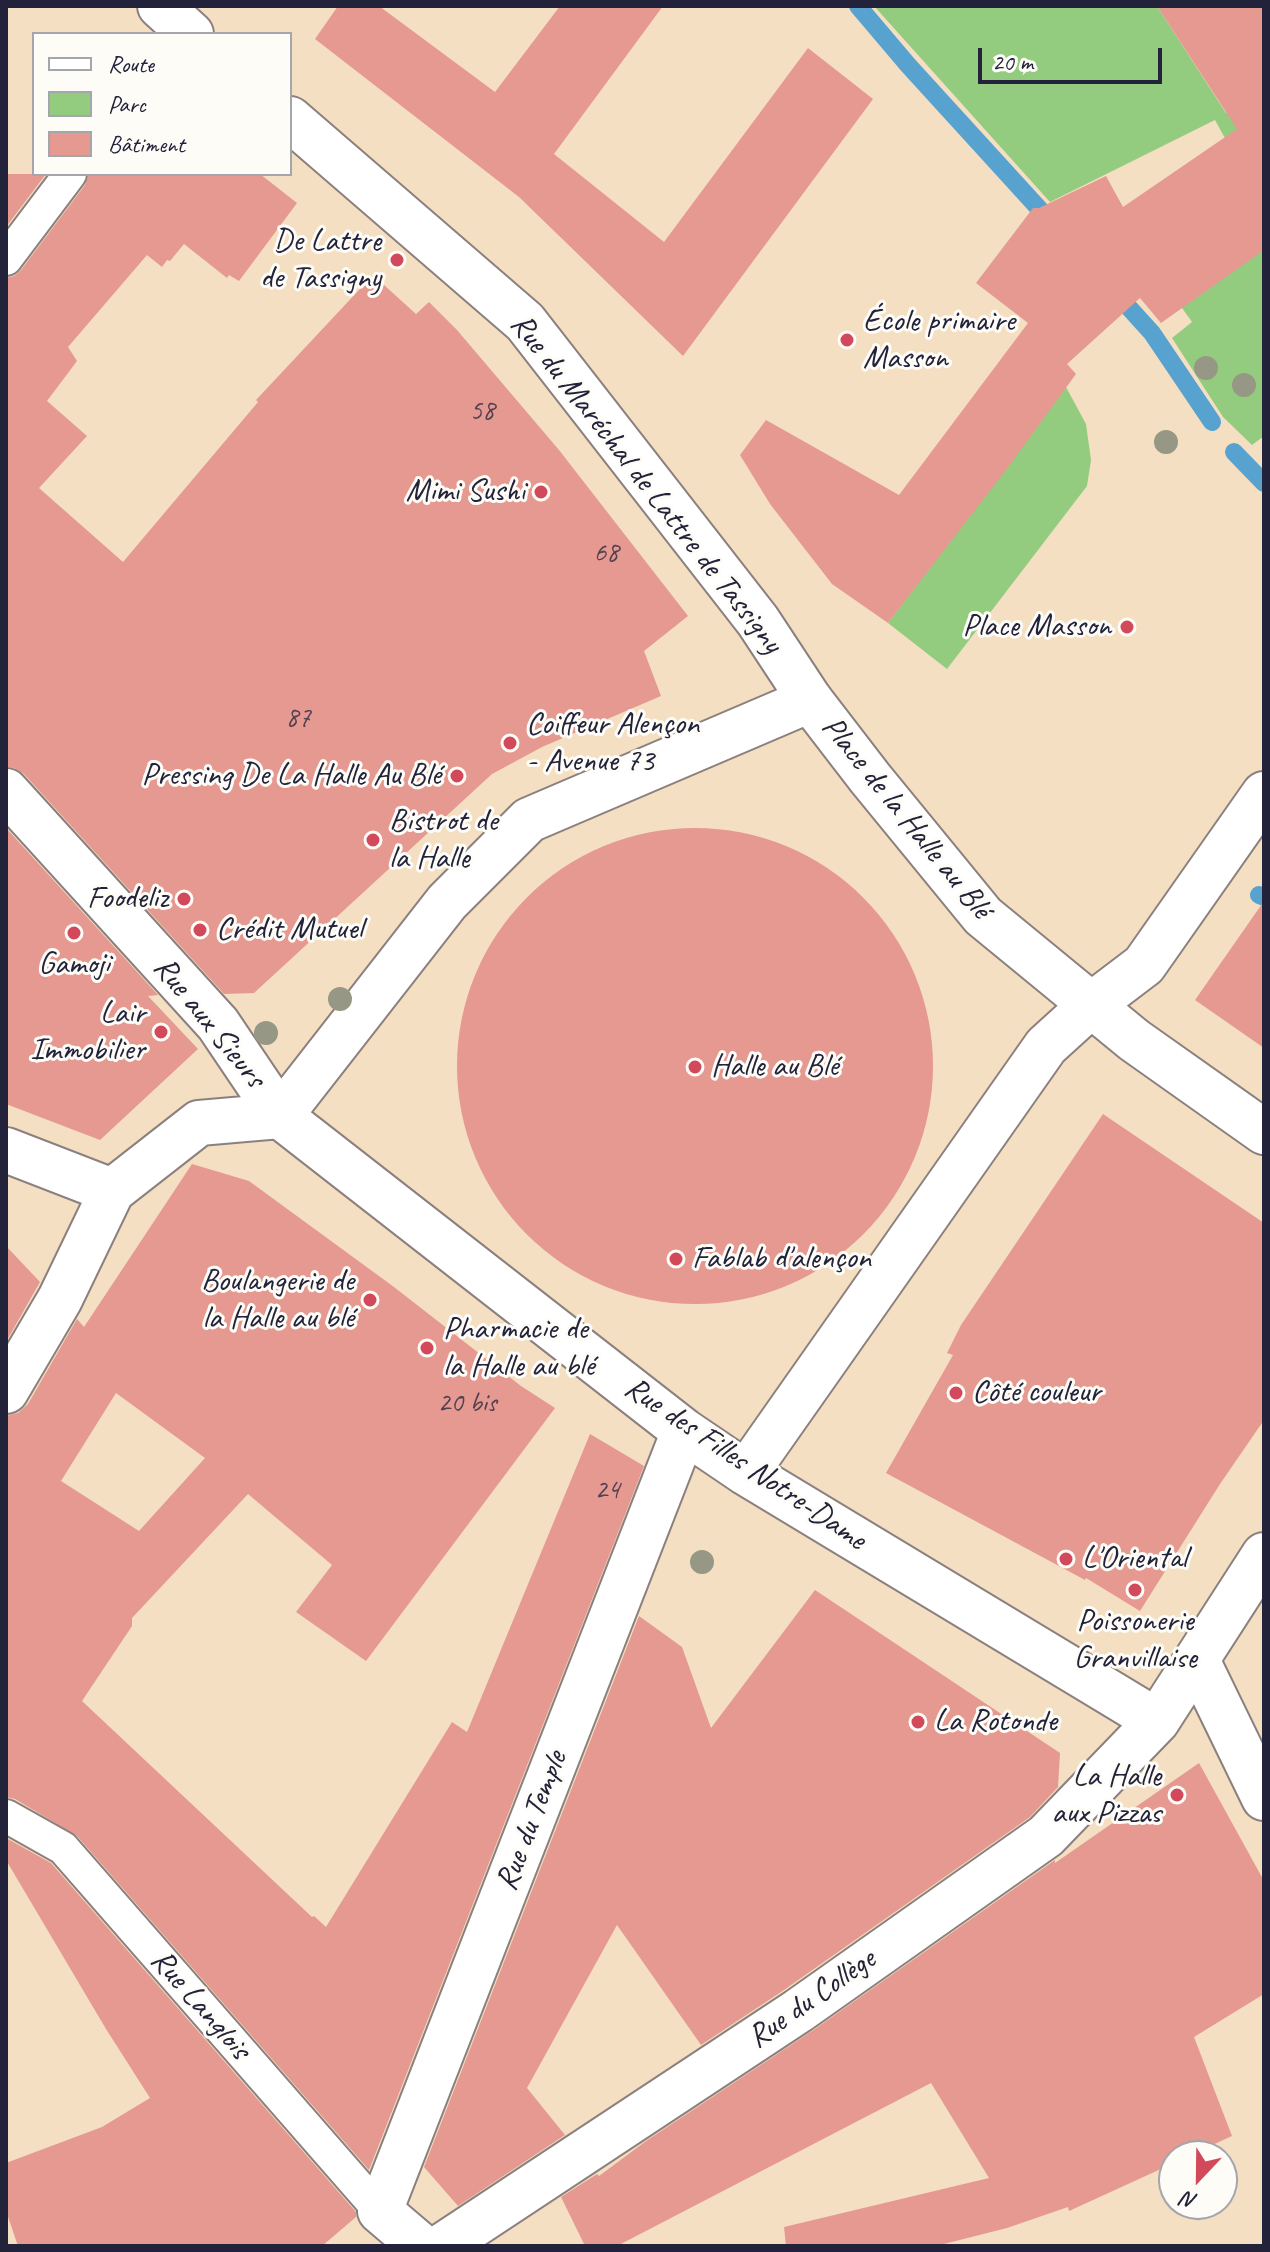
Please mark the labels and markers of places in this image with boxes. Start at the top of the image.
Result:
place label: De Lattre de Tassigny [260,223,381,298]
marker: De Lattre de Tassigny [388,251,406,269]
place label: École primaire Masson [863,303,1015,378]
marker: École primaire Masson [838,331,856,349]
place label: Mimi Sushi [406,473,525,511]
marker: Mimi Sushi [532,483,550,501]
place label: Place Masson [963,608,1111,646]
marker: Place Masson [1118,618,1136,636]
place label: Coiffeur Alençon - Avenue 73 [526,706,699,781]
marker: Coiffeur Alençon - Avenue 73 [501,734,519,752]
place label: Pressing De La Halle Au Blé [142,757,441,795]
marker: Pressing De La Halle Au Blé [448,767,466,785]
place label: Bistrot de la Halle [389,803,498,878]
marker: Bistrot de la Halle [364,831,382,849]
place label: Foodeliz [87,880,168,918]
marker: Foodeliz [175,890,193,908]
place label: Crédit Mutuel [216,911,363,949]
marker: Crédit Mutuel [191,921,209,939]
marker: Gamoji [65,924,83,942]
place label: Gamoji [38,946,110,984]
place label: Lair Immobilier [30,995,145,1070]
marker: Lair Immobilier [152,1023,170,1041]
place label: Halle au Blé [711,1048,838,1086]
marker: Halle au Blé [686,1058,704,1076]
place label: Fablab d'alençon [692,1240,871,1278]
marker: Fablab d'alençon [667,1250,685,1268]
place label: Boulangerie de la Halle au blé [201,1263,354,1338]
marker: Boulangerie de la Halle au blé [361,1291,379,1309]
place label: Pharmacie de la Halle au blé [443,1311,594,1386]
marker: Pharmacie de la Halle au blé [418,1339,436,1357]
place label: Côté couleur [972,1374,1101,1412]
marker: Côté couleur [947,1384,965,1402]
place label: L'Oriental [1082,1540,1187,1578]
marker: L'Oriental [1057,1550,1075,1568]
marker: Poissonerie Granvillaise [1126,1581,1144,1599]
place label: Poissonerie Granvillaise [1073,1603,1197,1678]
place label: La Rotonde [934,1703,1057,1741]
marker: La Rotonde [909,1713,927,1731]
place label: La Halle aux Pizzas [1051,1758,1161,1833]
marker: La Halle aux Pizzas [1168,1786,1186,1804]

